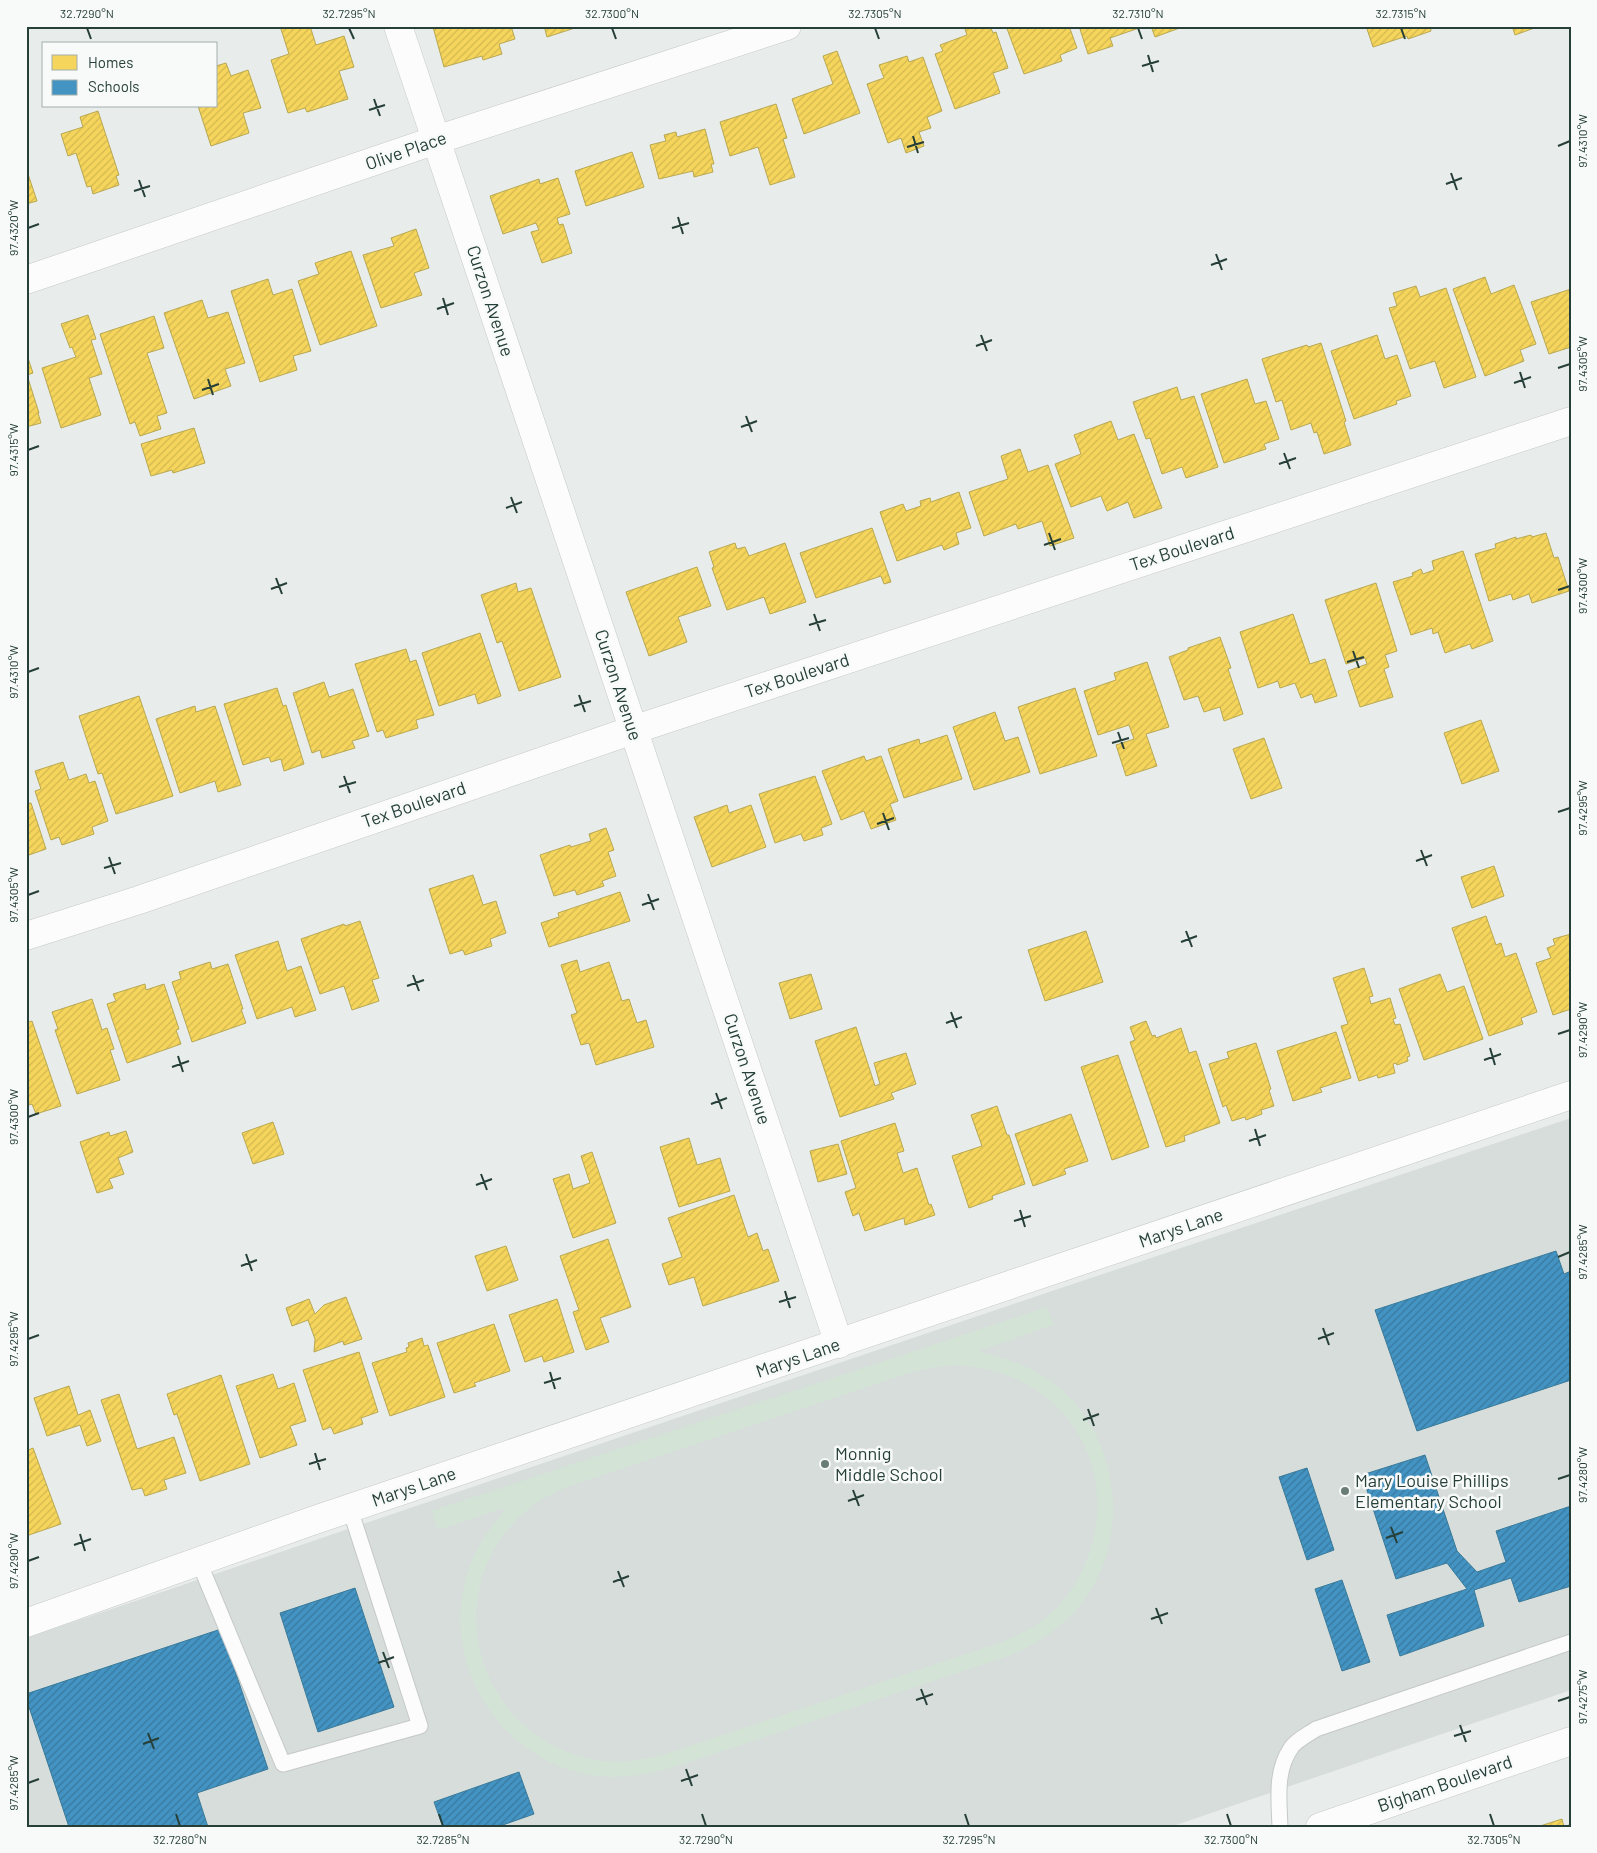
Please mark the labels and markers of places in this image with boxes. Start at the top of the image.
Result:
place label: Monnig Middle School [835,1442,943,1485]
marker: Monnig Middle School [819,1458,831,1470]
place label: Mary Louise Phillips Elementary School [1355,1469,1509,1512]
marker: Mary Louise Phillips Elementary School [1339,1485,1351,1497]

